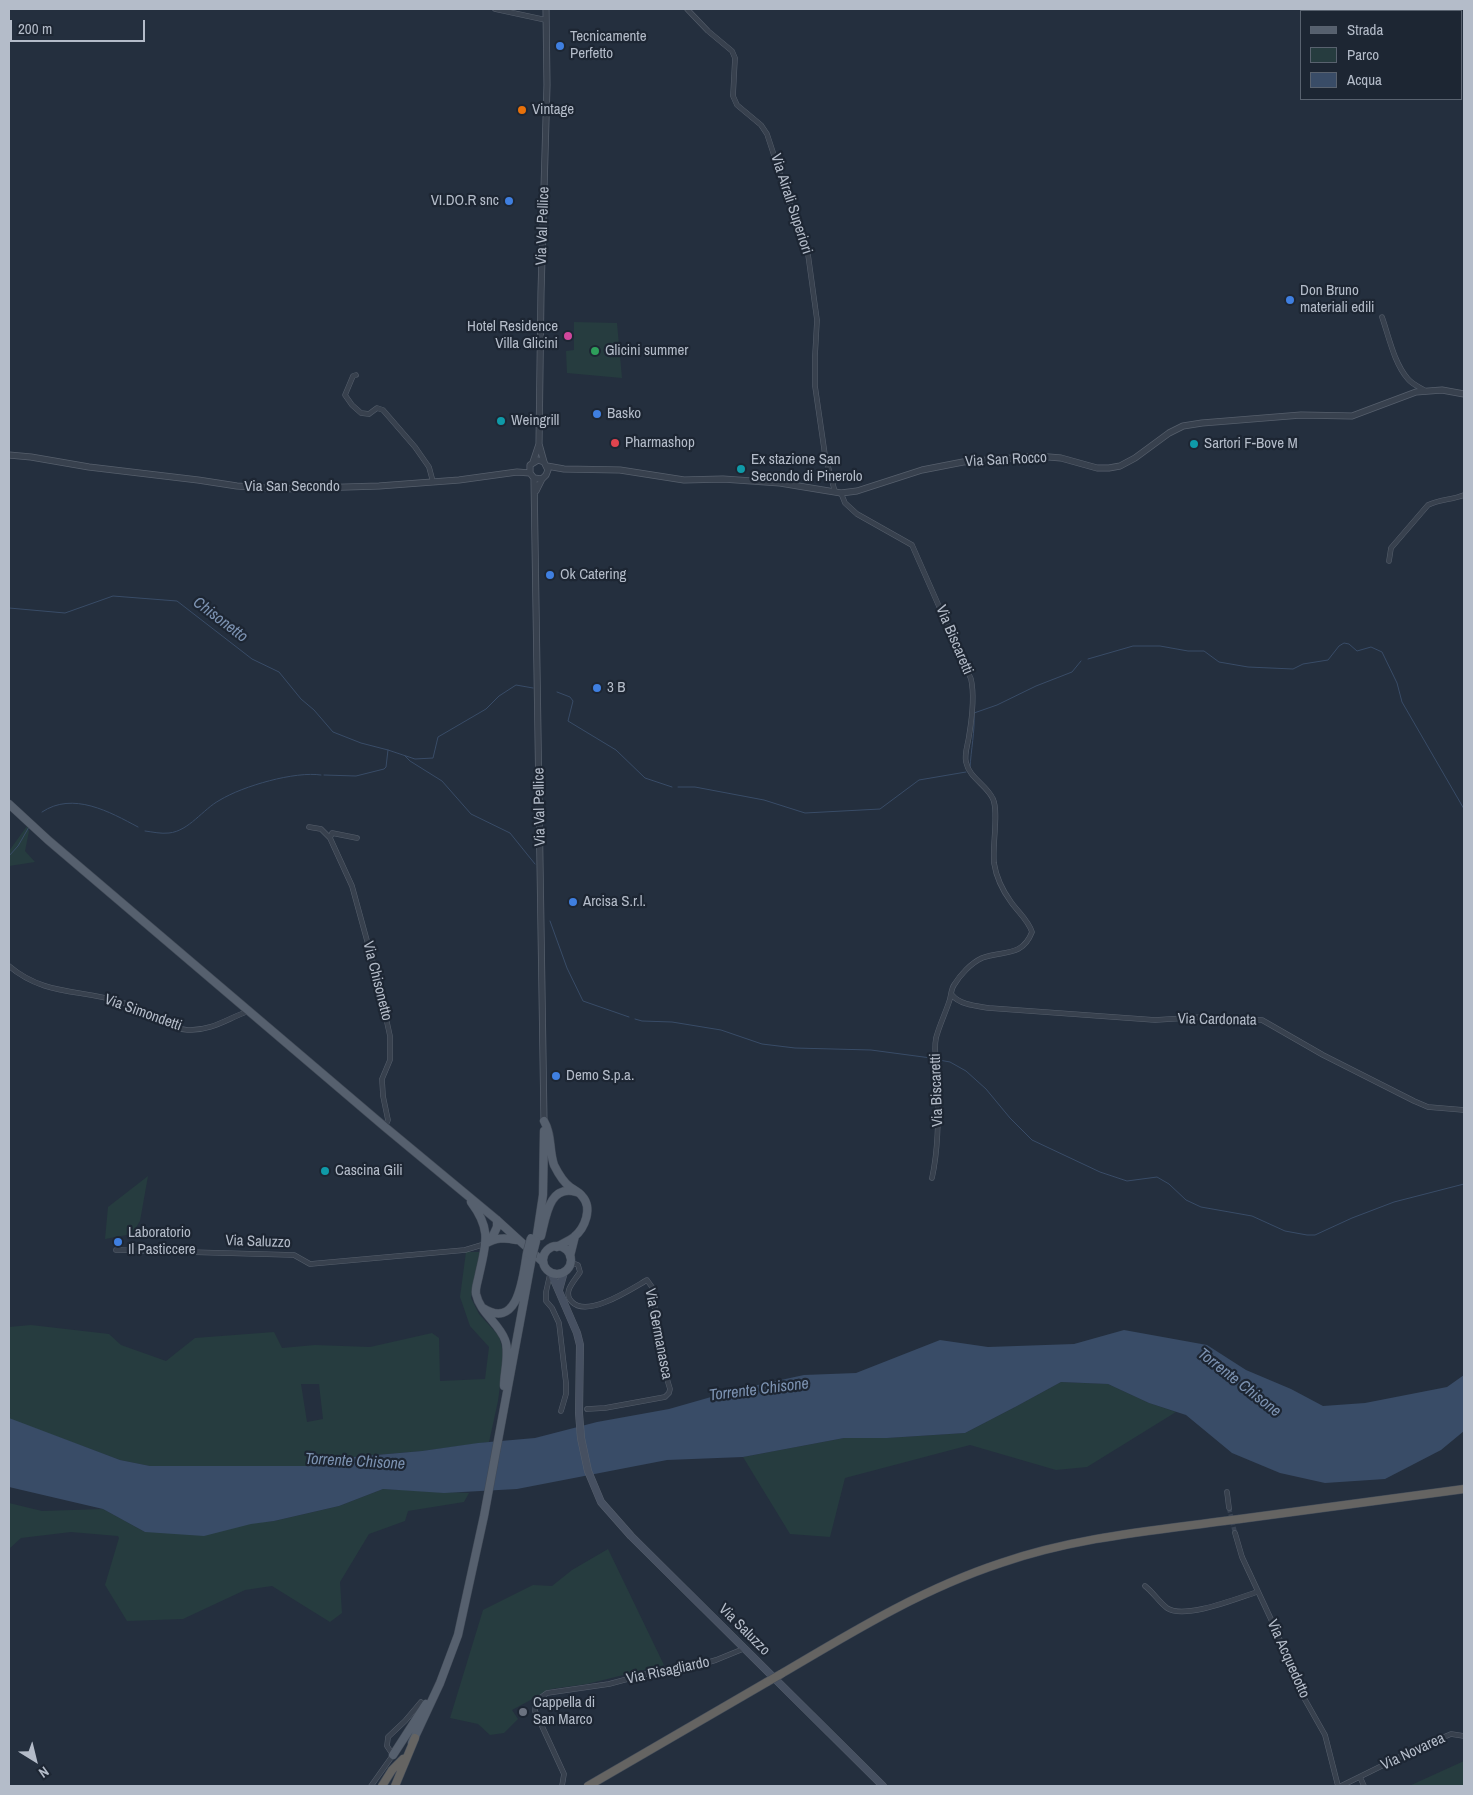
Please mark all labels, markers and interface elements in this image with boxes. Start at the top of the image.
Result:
scale bar [12,10,148,42]
legend [1300,10,1463,100]
text: 200 m [18,18,52,39]
text: Strada [1347,19,1383,40]
place label: Tecnicamente Perfetto [570,28,647,63]
marker: Tecnicamente Perfetto [554,40,566,52]
text: Parco [1347,44,1379,65]
text: Acqua [1347,69,1382,90]
place label: Vintage [532,101,574,119]
marker: Vintage [516,104,528,116]
street label: Via Airali Superiori [766,152,816,256]
street label: Via Val Pellice [533,186,553,266]
place label: VI.DO.R snc [431,192,499,210]
marker: VI.DO.R snc [503,195,515,207]
place label: Don Bruno materiali edili [1300,282,1375,317]
marker: Don Bruno materiali edili [1284,294,1296,306]
place label: Hotel Residence Villa Glicini [467,318,558,353]
marker: Hotel Residence Villa Glicini [562,330,574,342]
place label: Glicini summer [605,342,688,360]
marker: Glicini summer [589,345,601,357]
place label: Basko [607,405,641,423]
marker: Basko [591,408,603,420]
place label: Weingrill [511,412,559,430]
marker: Weingrill [495,415,507,427]
place label: Pharmashop [625,434,695,452]
place label: Sartori F-Bove M [1204,435,1298,453]
marker: Pharmashop [609,437,621,449]
marker: Sartori F-Bove M [1188,438,1200,450]
street label: Via San Rocco [965,449,1047,471]
place label: Ex stazione San Secondo di Pinerolo [751,451,862,486]
marker: Ex stazione San Secondo di Pinerolo [735,463,747,475]
street label: Via San Secondo [244,478,340,496]
place label: Ok Catering [560,566,626,584]
marker: Ok Catering [544,569,556,581]
water label: Chisonetto [189,593,251,647]
street label: Via Biscaretti [931,603,977,677]
place label: 3 B [607,679,625,697]
marker: 3 B [591,682,603,694]
street label: Via Val Pellice [530,767,550,847]
place label: Arcisa S.r.l. [583,893,646,911]
marker: Arcisa S.r.l. [567,896,579,908]
street label: Via Chisonetto [358,939,396,1023]
street label: Via Simondetti [102,991,184,1035]
street label: Via Cardonata [1177,1010,1257,1030]
street label: Via Biscaretti [927,1053,947,1127]
place label: Demo S.p.a. [566,1067,634,1085]
marker: Demo S.p.a. [550,1070,562,1082]
place label: Cascina Gili [335,1162,403,1180]
marker: Cascina Gili [319,1165,331,1177]
place label: Laboratorio Il Pasticcere [128,1224,196,1259]
street label: Via Saluzzo [225,1232,291,1252]
marker: Laboratorio Il Pasticcere [112,1236,124,1248]
street label: Via Germanasca [640,1287,676,1381]
water label: Torrente Chisone [1194,1345,1284,1421]
water label: Torrente Chisone [708,1374,810,1406]
water label: Torrente Chisone [304,1450,406,1474]
street label: Via Saluzzo [715,1601,773,1659]
street label: Via Acquedotto [1263,1617,1313,1701]
street label: Via Risagliardo [625,1653,711,1689]
place label: Cappella di San Marco [533,1694,595,1729]
marker: Cappella di San Marco [517,1706,529,1718]
street label: Via Novarea [1378,1729,1448,1775]
north arrow [10,1735,60,1785]
text: N [35,1762,52,1782]

